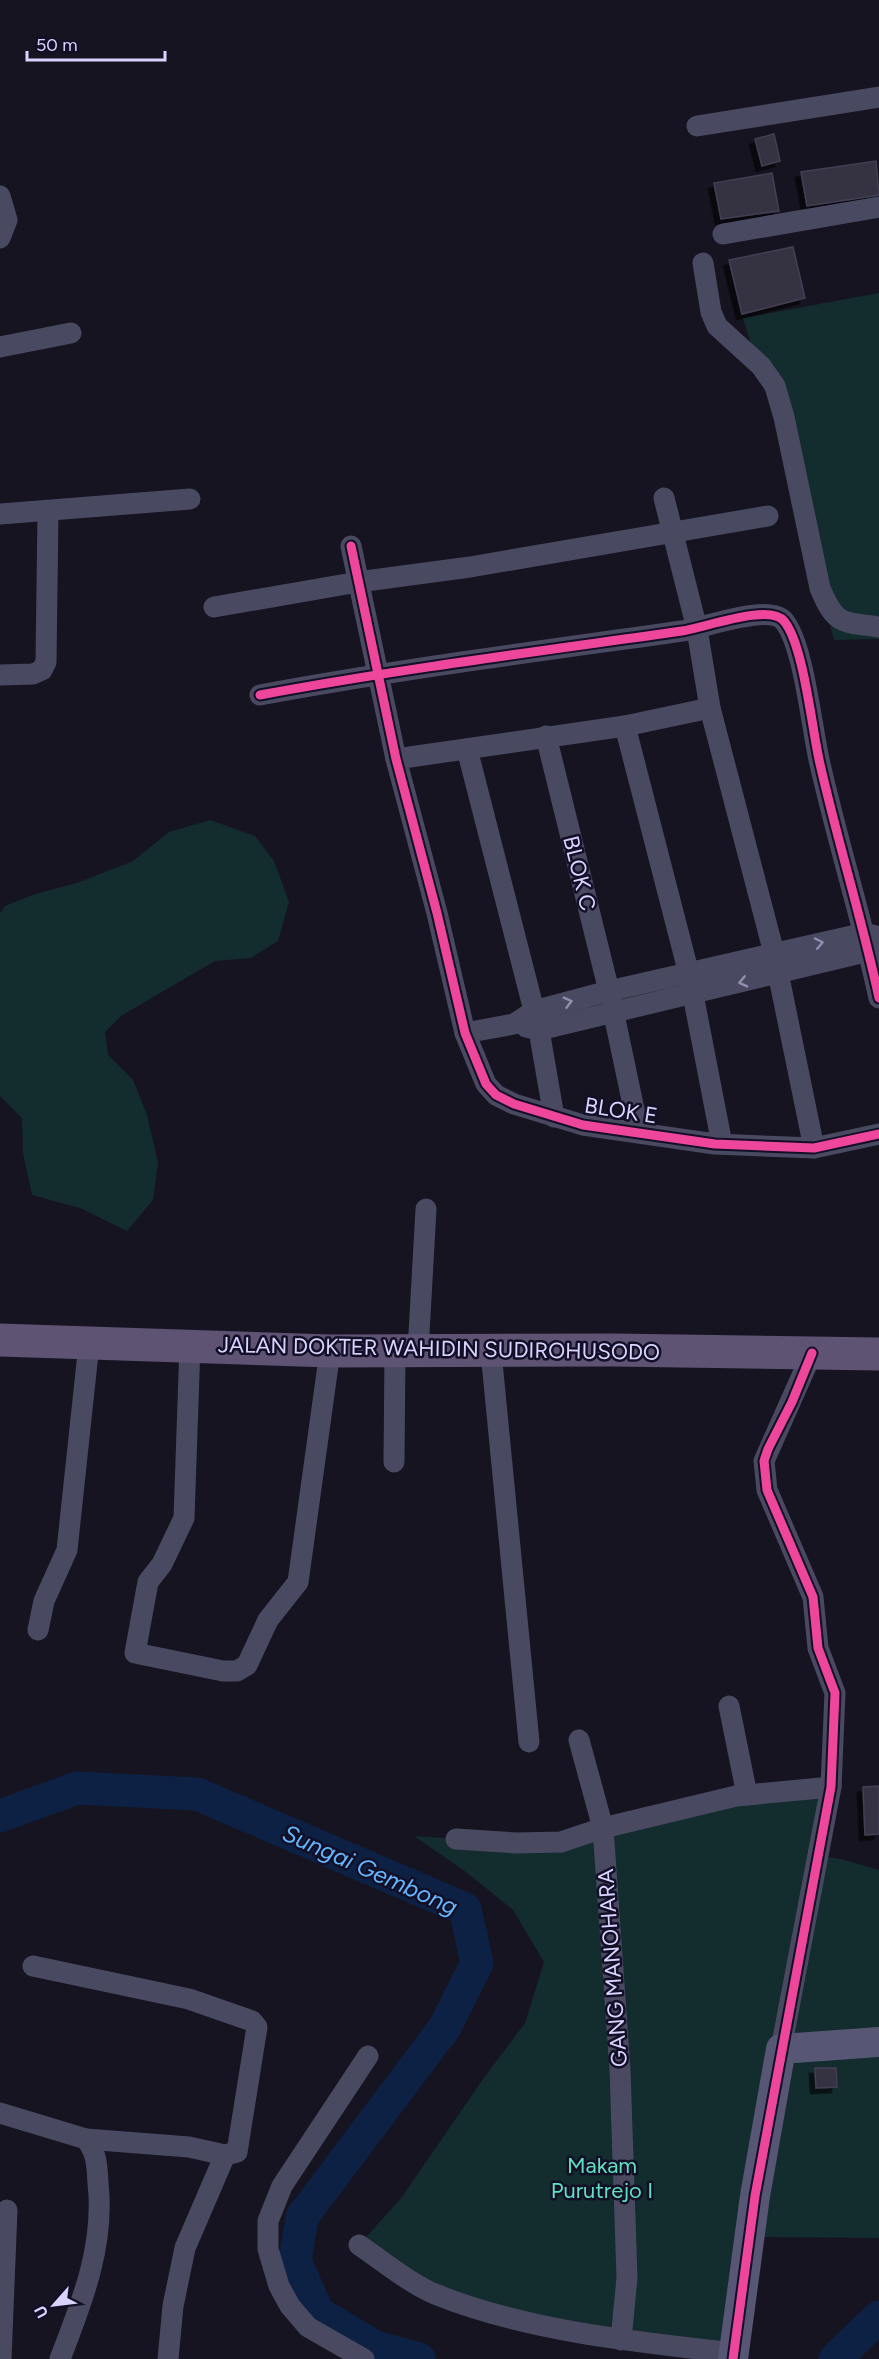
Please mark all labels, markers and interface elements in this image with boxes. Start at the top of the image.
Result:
scale bar [27,24,165,62]
text: 50 m [36,34,78,56]
street label: BLOK C [557,833,602,914]
one-way arrow [814,938,824,951]
one-way arrow [738,974,748,987]
one-way arrow [562,997,572,1009]
street label: BLOK E [583,1091,659,1130]
street label: JALAN DOKTER WAHIDIN SUDIROHUSODO [218,1331,660,1366]
water label: Sungai Gembong [278,1818,462,1921]
street label: GANG MANOHARA [592,1868,633,2068]
park label: Makam Purutrejo I [551,2152,653,2204]
north arrow [24,2275,84,2335]
text: U [30,2302,52,2321]

